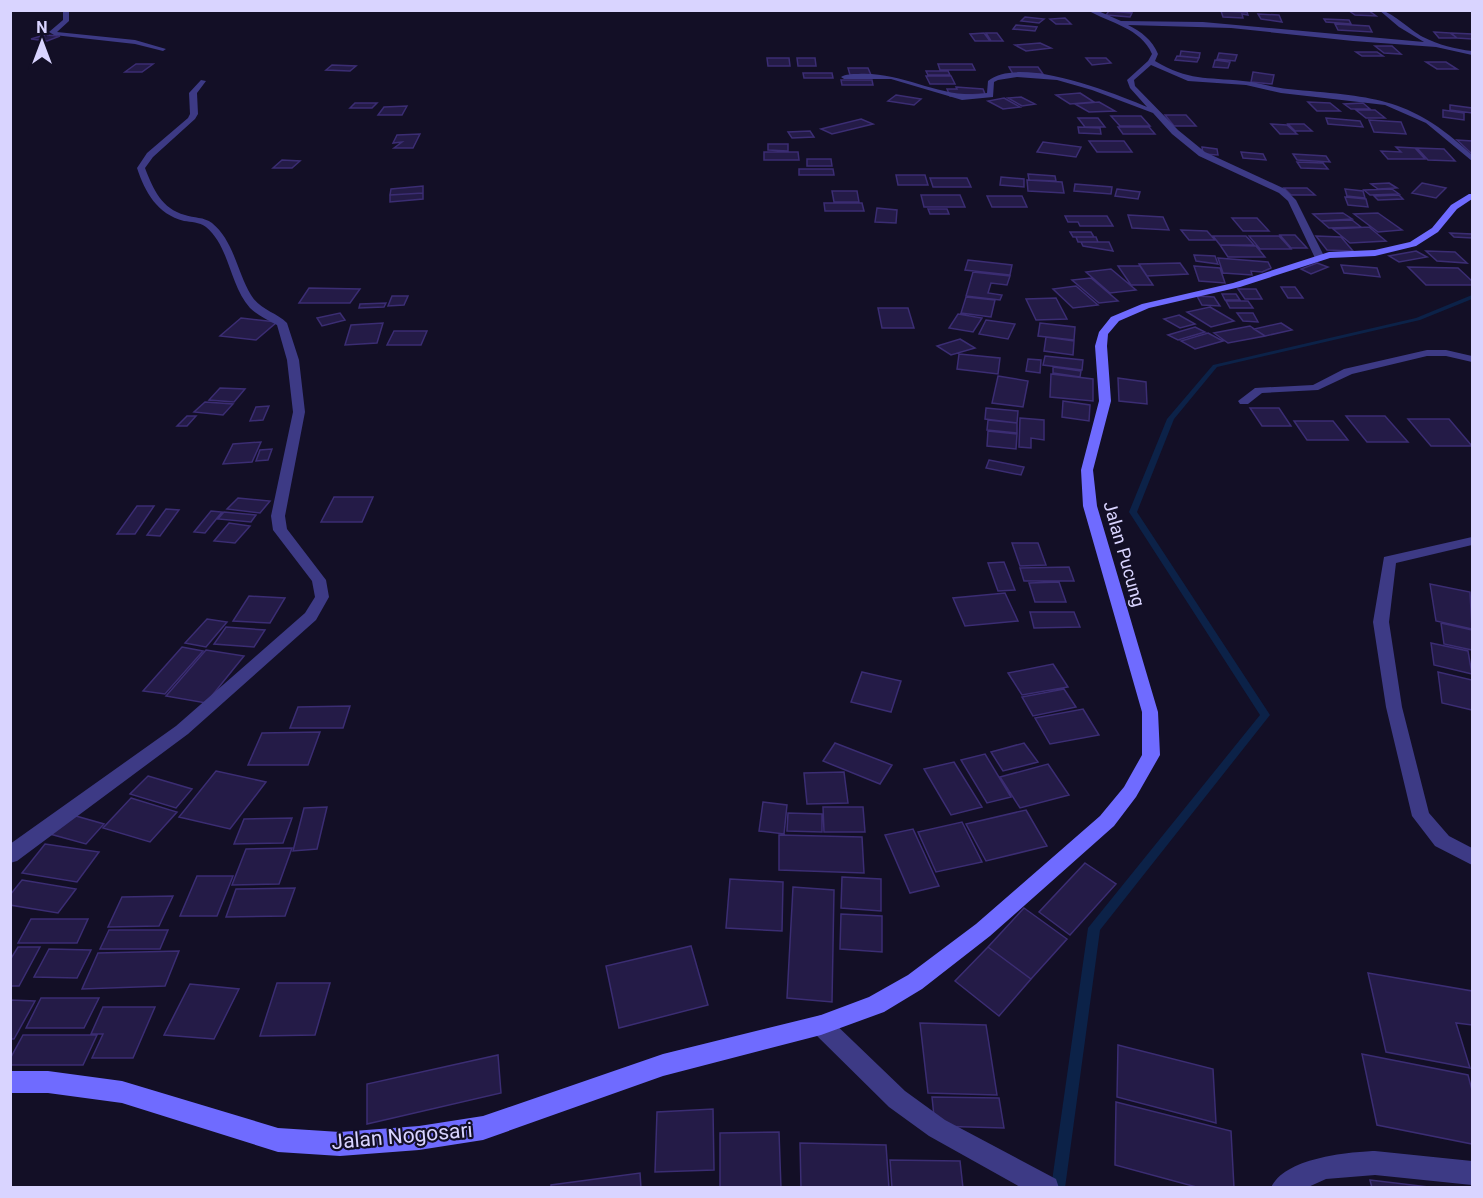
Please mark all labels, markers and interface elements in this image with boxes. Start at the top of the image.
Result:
north arrow [12,12,72,72]
text: N [36,18,48,37]
street label: Jalan Pucung [1099,499,1150,609]
street label: Jalan Nogosari [330,1118,474,1154]

